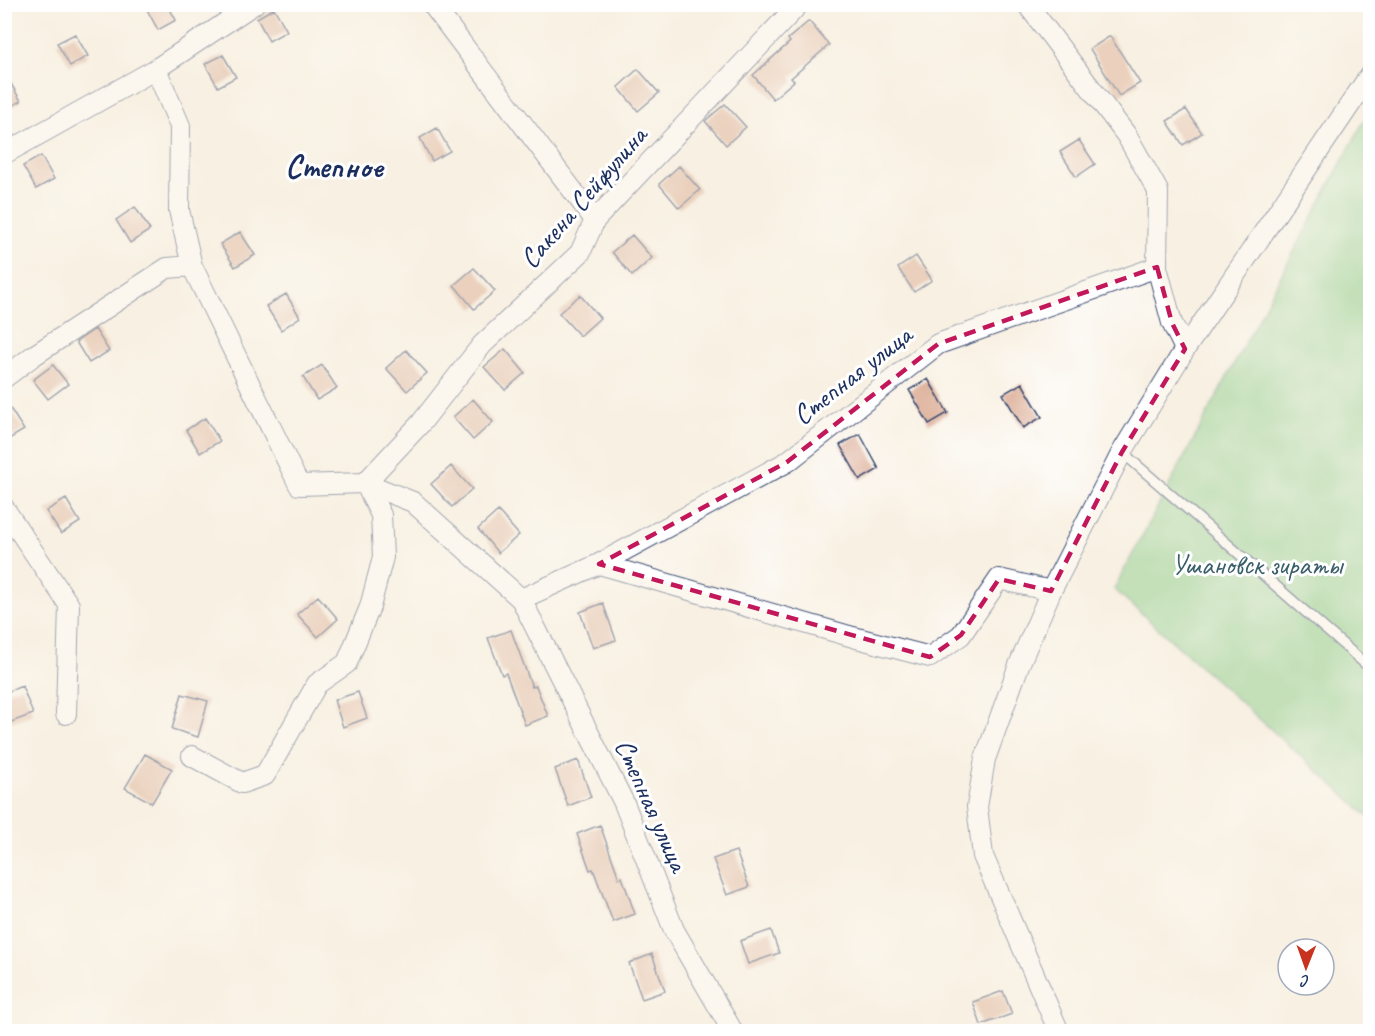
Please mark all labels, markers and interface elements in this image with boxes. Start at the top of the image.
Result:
street label: Сакена Сейфулина [512,117,656,275]
district label: Степное [285,146,385,187]
street label: Степная улица [785,316,920,432]
park label: Ушановск зираты [1172,547,1345,582]
street label: Степная улица [607,733,698,879]
north arrow [1276,937,1336,997]
text: С [1300,971,1310,991]

